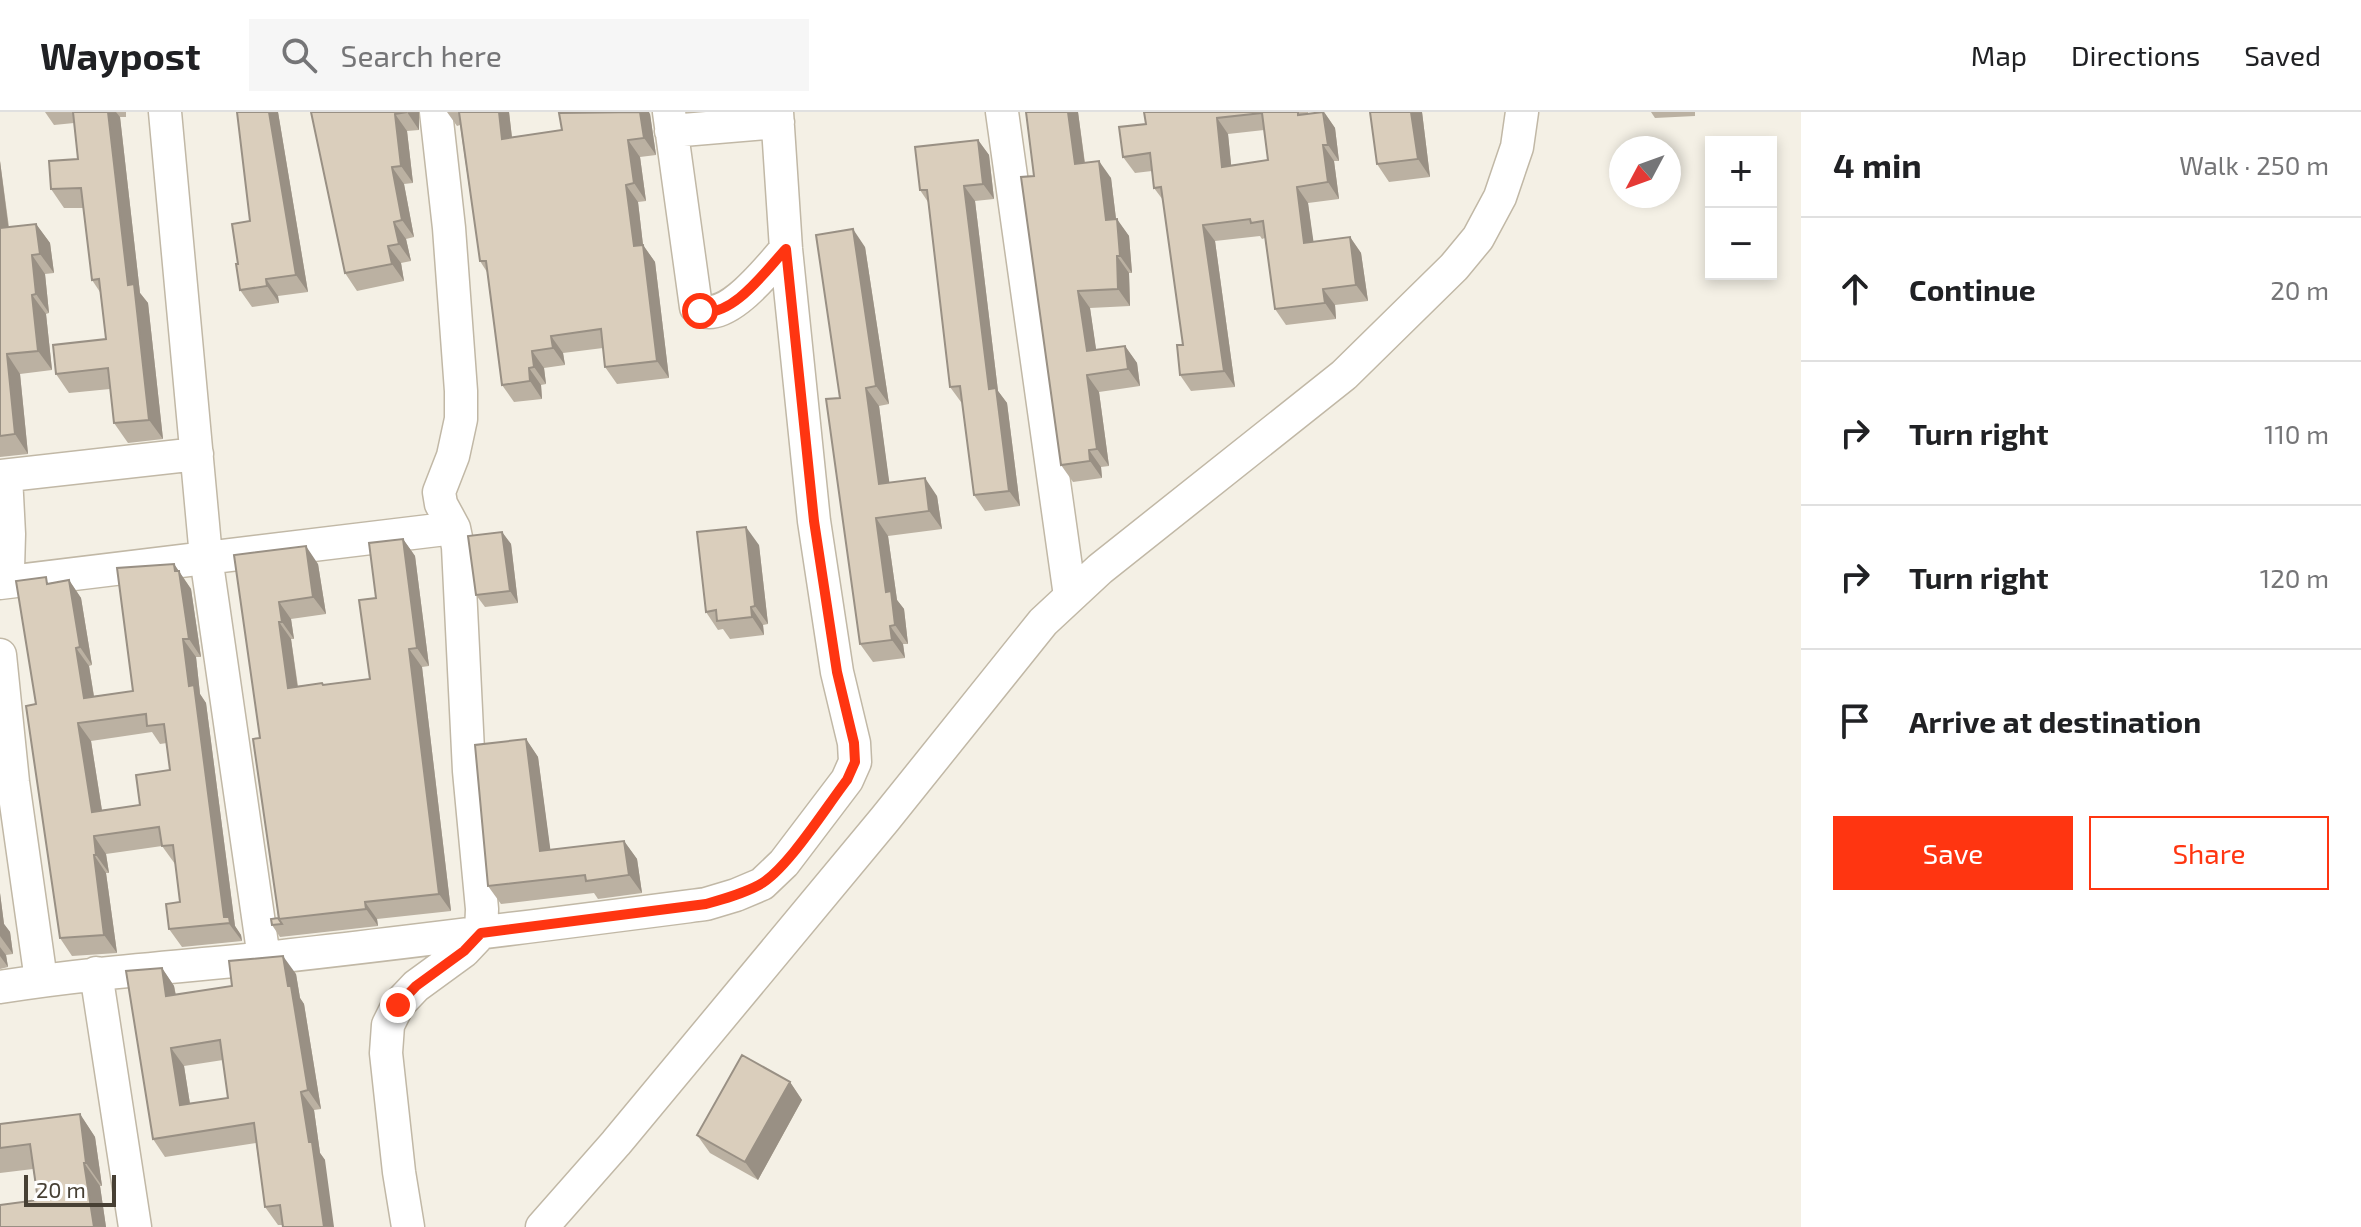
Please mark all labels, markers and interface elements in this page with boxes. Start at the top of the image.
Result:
search box [249,19,809,91]
text: Waypost [40,32,201,78]
icon: search [277,33,321,77]
text: Search here [341,37,502,73]
text: Map [1971,38,2027,72]
text: Directions [2071,38,2200,72]
text: Saved [2244,38,2321,72]
north arrow [1609,136,1681,208]
map controls [1705,136,1777,280]
button: + [1705,136,1777,208]
text: 4 min [1833,144,1922,185]
text: Walk · 250 m [2179,149,2329,180]
button: − [1705,208,1777,280]
icon: ahead [1833,267,1877,311]
text: Continue [1909,271,2036,307]
text: 20 m [2270,274,2329,305]
route start [682,293,718,329]
icon: right [1833,411,1877,455]
text: Turn right [1909,415,2049,451]
text: 110 m [2264,418,2329,449]
icon: right [1833,555,1877,599]
text: Turn right [1909,559,2049,595]
text: 120 m [2260,562,2329,593]
icon: arrive [1833,699,1877,743]
text: Arrive at destination [1909,703,2201,739]
button: Save [1833,816,2073,890]
button: Share [2089,816,2329,890]
route end [380,987,416,1023]
scale bar [24,1171,116,1207]
text: 20 m [36,1176,86,1202]

